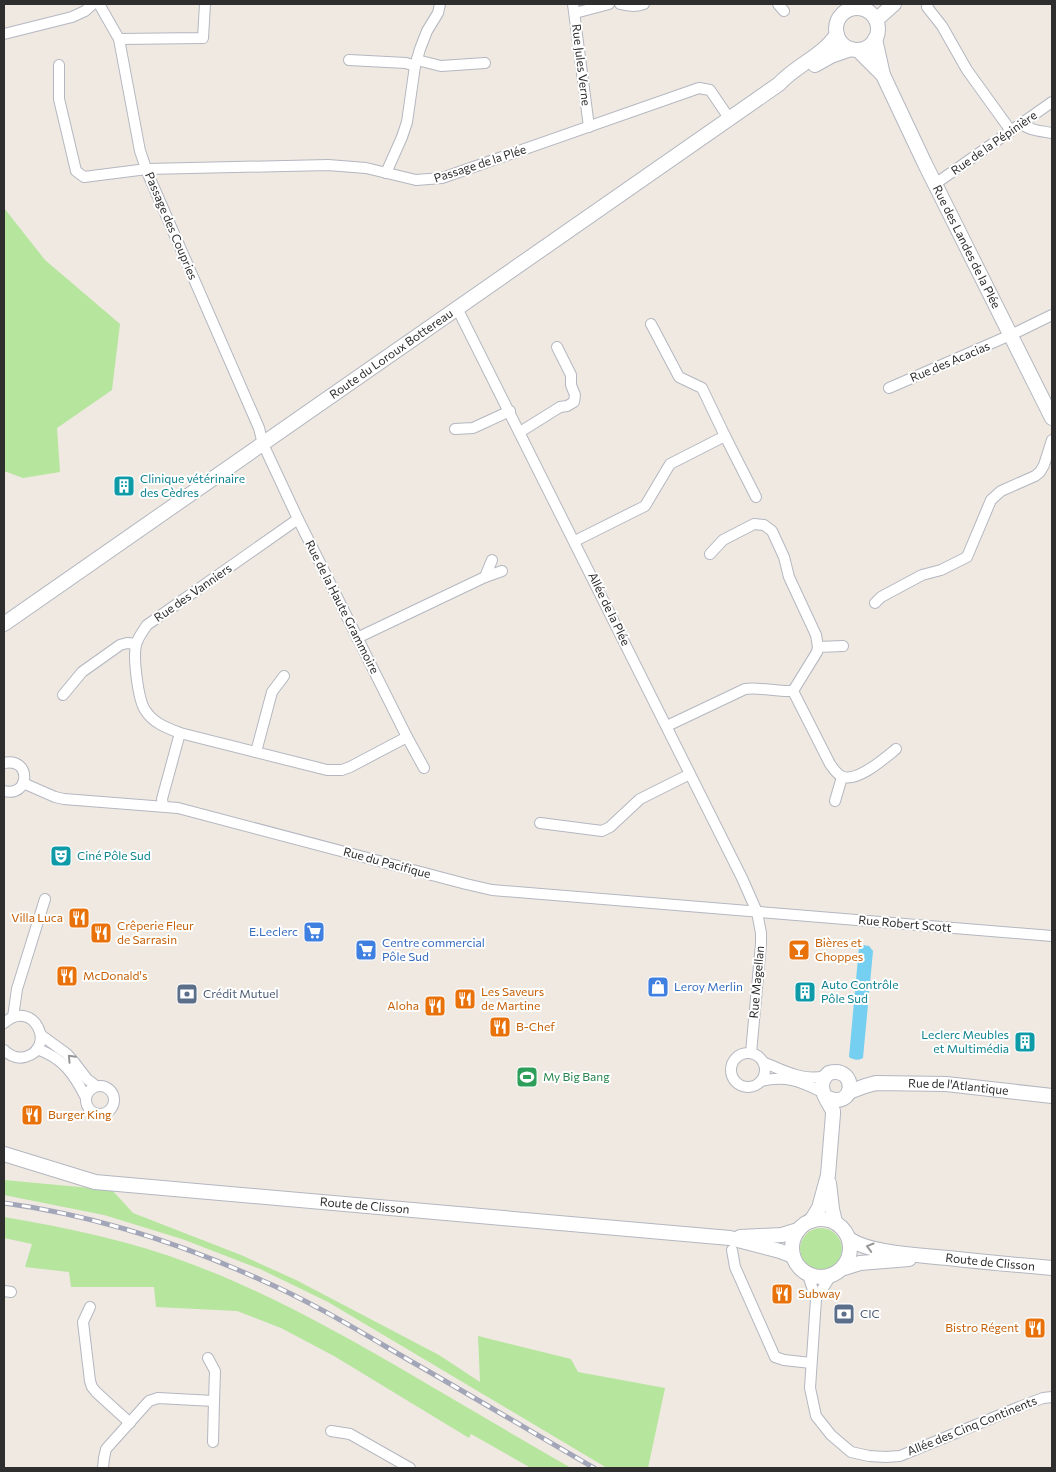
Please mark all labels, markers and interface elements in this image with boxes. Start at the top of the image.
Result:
street label: Rue Jules Verne [569,23,594,107]
street label: Rue de la Pépinière [948,107,1039,177]
street label: Passage de la Plée [432,141,528,185]
street label: Passage des Coupries [143,170,201,282]
street label: Rue des Landes de la Plée [931,183,1004,310]
street label: Route du Loroux Bottereau [326,306,455,401]
street label: Rue des Acacias [908,338,992,384]
place label: Clinique vétérinaire des Cèdres [140,471,245,499]
building icon: Clinique vétérinaire des Cèdres [112,474,136,498]
street label: Rue de la Haute Grammoire [303,538,383,676]
street label: Rue des Vanniers [151,560,234,624]
street label: Allée de la Plée [586,570,634,647]
theatre icon: Ciné Pôle Sud [49,844,73,868]
street label: Rue du Pacifique [342,844,433,880]
place label: Ciné Pôle Sud [77,848,151,862]
restaurant icon: Villa Luca [67,906,91,930]
place label: Villa Luca [11,910,63,924]
street label: Rue Robert Scott [858,912,952,934]
place label: Crêperie Fleur de Sarrasin [117,918,194,946]
supermarket icon: E.Leclerc [302,920,326,944]
restaurant icon: Crêperie Fleur de Sarrasin [89,921,113,945]
place label: E.Leclerc [249,924,298,938]
place label: Centre commercial Pôle Sud [382,935,485,963]
place label: Bières et Choppes [815,935,863,963]
supermarket icon: Centre commercial Pôle Sud [354,938,378,962]
bar icon: Bières et Choppes [787,938,811,962]
street label: Rue Magellan [746,945,766,1019]
restaurant icon: McDonald's [55,964,79,988]
place label: McDonald's [83,968,147,982]
shop icon: Leroy Merlin [646,975,670,999]
place label: Auto Contrôle Pôle Sud [821,977,898,1005]
place label: Leroy Merlin [674,979,743,993]
building icon: Auto Contrôle Pôle Sud [793,980,817,1004]
bank icon: Crédit Mutuel [175,982,199,1006]
place label: Les Saveurs de Martine [481,984,544,1012]
place label: Crédit Mutuel [203,986,279,1000]
restaurant icon: Les Saveurs de Martine [453,987,477,1011]
restaurant icon: Aloha [423,994,447,1018]
place label: Aloha [387,998,419,1012]
restaurant icon: B-Chef [488,1015,512,1039]
place label: B-Chef [516,1019,555,1033]
place label: Leclerc Meubles et Multimédia [921,1027,1009,1055]
building icon: Leclerc Meubles et Multimédia [1013,1030,1037,1054]
one-way arrow [68,1055,77,1064]
sports icon: My Big Bang [515,1065,539,1089]
place label: My Big Bang [543,1069,610,1083]
street label: Rue de l'Atlantique [908,1075,1009,1097]
restaurant icon: Burger King [20,1103,44,1127]
place label: Burger King [48,1107,112,1121]
street label: Route de Clisson [319,1194,410,1216]
one-way arrow [866,1243,875,1253]
street label: Route de Clisson [945,1250,1036,1273]
restaurant icon: Subway [770,1282,794,1306]
place label: Subway [798,1286,841,1300]
bank icon: CIC [832,1302,856,1326]
place label: CIC [860,1306,880,1320]
restaurant icon: Bistro Régent [1023,1316,1047,1340]
place label: Bistro Régent [945,1320,1019,1334]
street label: Allée des Cinq Continents [905,1393,1038,1458]

